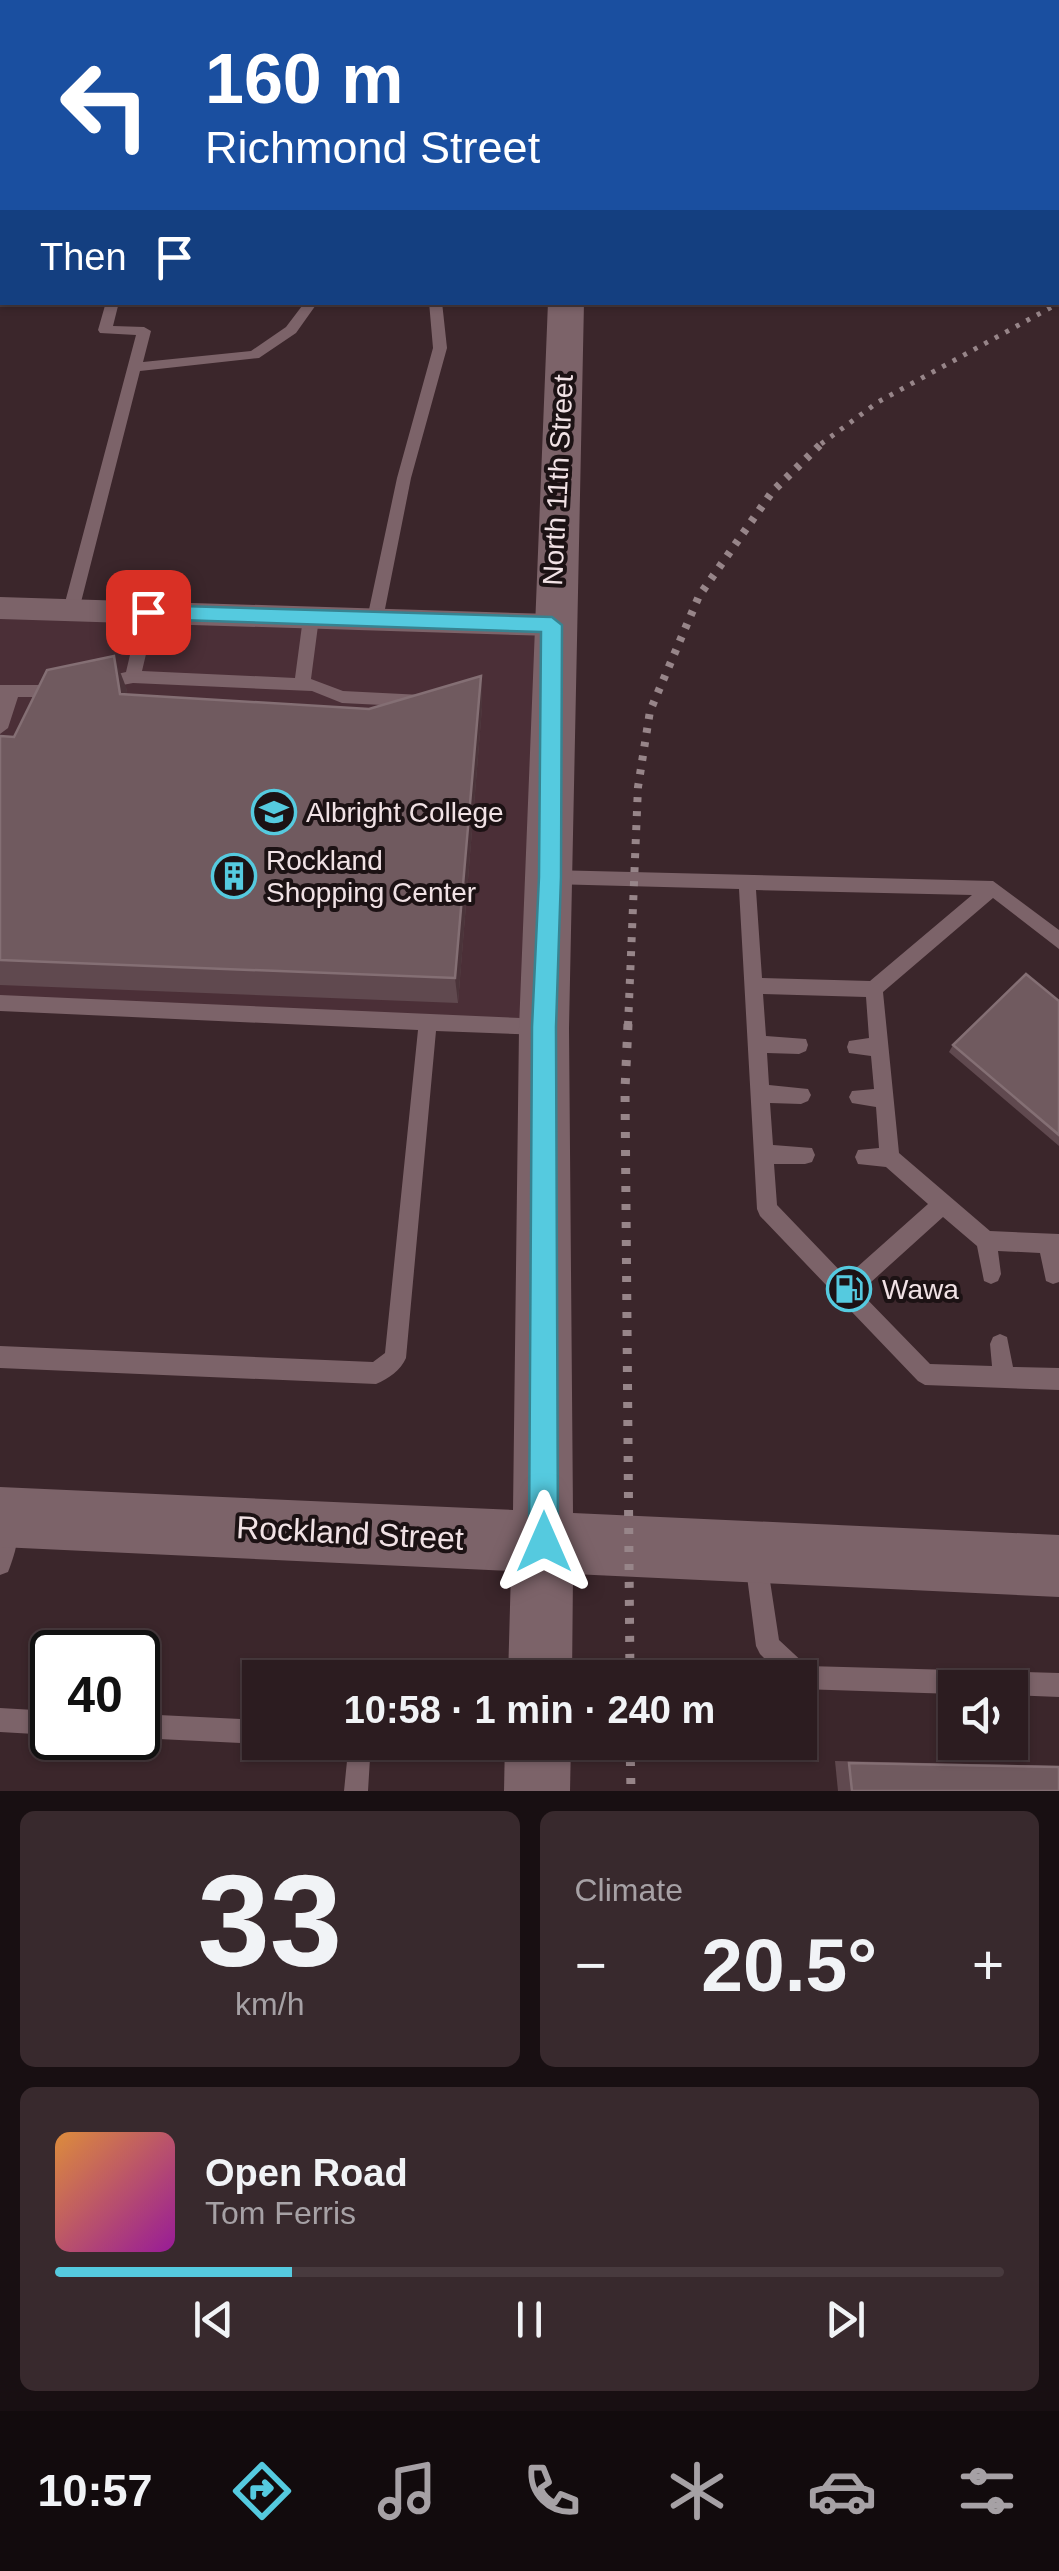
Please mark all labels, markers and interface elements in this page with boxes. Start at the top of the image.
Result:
icon: left [40,40,170,170]
text: 160 m [205,40,403,118]
text: Richmond Street [205,122,540,173]
icon: arrive [147,230,202,285]
text: Then [40,236,127,278]
street label: North 11th Street [537,374,579,586]
pin [106,570,191,655]
icon: arrive [121,585,176,640]
school or university icon: Albright College [251,789,297,835]
place label: Albright College [306,797,504,828]
place label: Rockland Shopping Center [266,845,476,908]
building icon: Rockland Shopping Center [211,853,257,899]
fuel station icon: Wawa [826,1266,872,1312]
place label: Wawa [882,1274,959,1305]
position arrow [492,1490,596,1594]
street label: Rockland Street [235,1509,465,1557]
speed limit sign: 40 [30,1630,160,1760]
map controls [938,1670,1028,1760]
button: sound [938,1670,1028,1760]
text: 10:58 · 1 min · 240 m [344,1689,715,1731]
text: 33 [197,1848,342,1994]
text: Climate [575,1872,683,1908]
text: 20.5° [701,1923,877,2007]
text: − [575,1934,607,1996]
text: + [972,1934,1004,1996]
text: km/h [235,1986,304,2022]
text: Open Road [205,2152,408,2194]
text: Tom Ferris [205,2195,356,2231]
icon: previous [186,2292,241,2347]
icon: pause [502,2292,557,2347]
icon: next [818,2292,873,2347]
icon: directions [227,2456,297,2526]
icon: music [372,2456,442,2526]
icon: phone [517,2456,587,2526]
icon: climate [662,2456,732,2526]
icon: car [807,2456,877,2526]
icon: filters [952,2456,1022,2526]
text: 10:57 [37,2465,153,2516]

